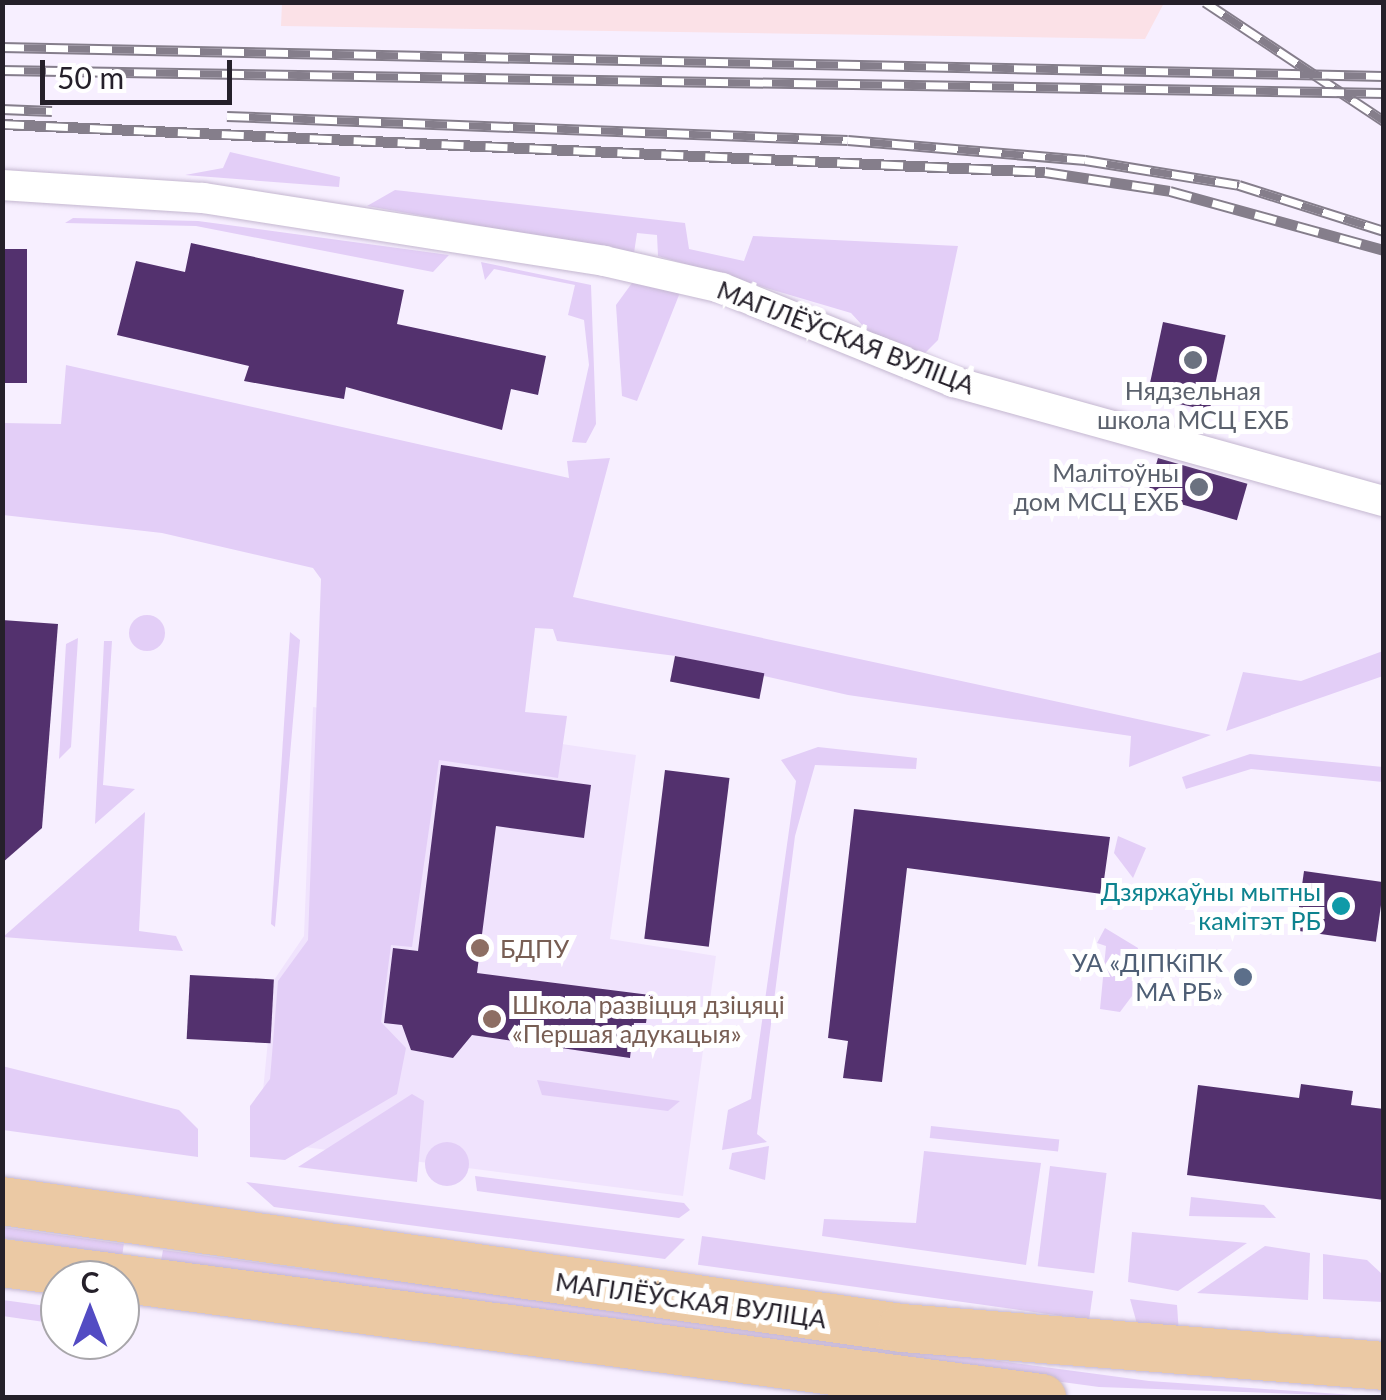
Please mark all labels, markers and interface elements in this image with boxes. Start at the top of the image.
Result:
scale bar [45,40,238,102]
text: 50 m [57,59,124,95]
street label: МАГІЛЁЎСКАЯ ВУЛІЦА [713,274,979,400]
marker: Нядзельная школа МСЦ ЕХБ [1182,349,1204,371]
place label: Нядзельная школа МСЦ ЕХБ [1097,376,1289,435]
place label: Малітоўны дом МСЦ ЕХБ [1014,458,1179,517]
marker: Малітоўны дом МСЦ ЕХБ [1188,476,1210,498]
place label: Дзяржаўны мытны камітэт РБ [1101,877,1321,936]
marker: Дзяржаўны мытны камітэт РБ [1330,895,1352,917]
place label: БДПУ [500,933,569,963]
marker: БДПУ [469,937,491,959]
place label: УА «ДІПКіПК МА РБ» [1072,948,1223,1007]
marker: УА «ДІПКіПК МА РБ» [1232,966,1254,988]
place label: Школа развіцця дзіцяці «Першая адукацыя» [512,990,785,1049]
marker: Школа развіцця дзіцяці «Першая адукацыя» [481,1008,503,1030]
north arrow [40,1260,140,1360]
text: С [81,1265,99,1299]
street label: МАГІЛЁЎСКАЯ ВУЛІЦА [554,1266,828,1334]

